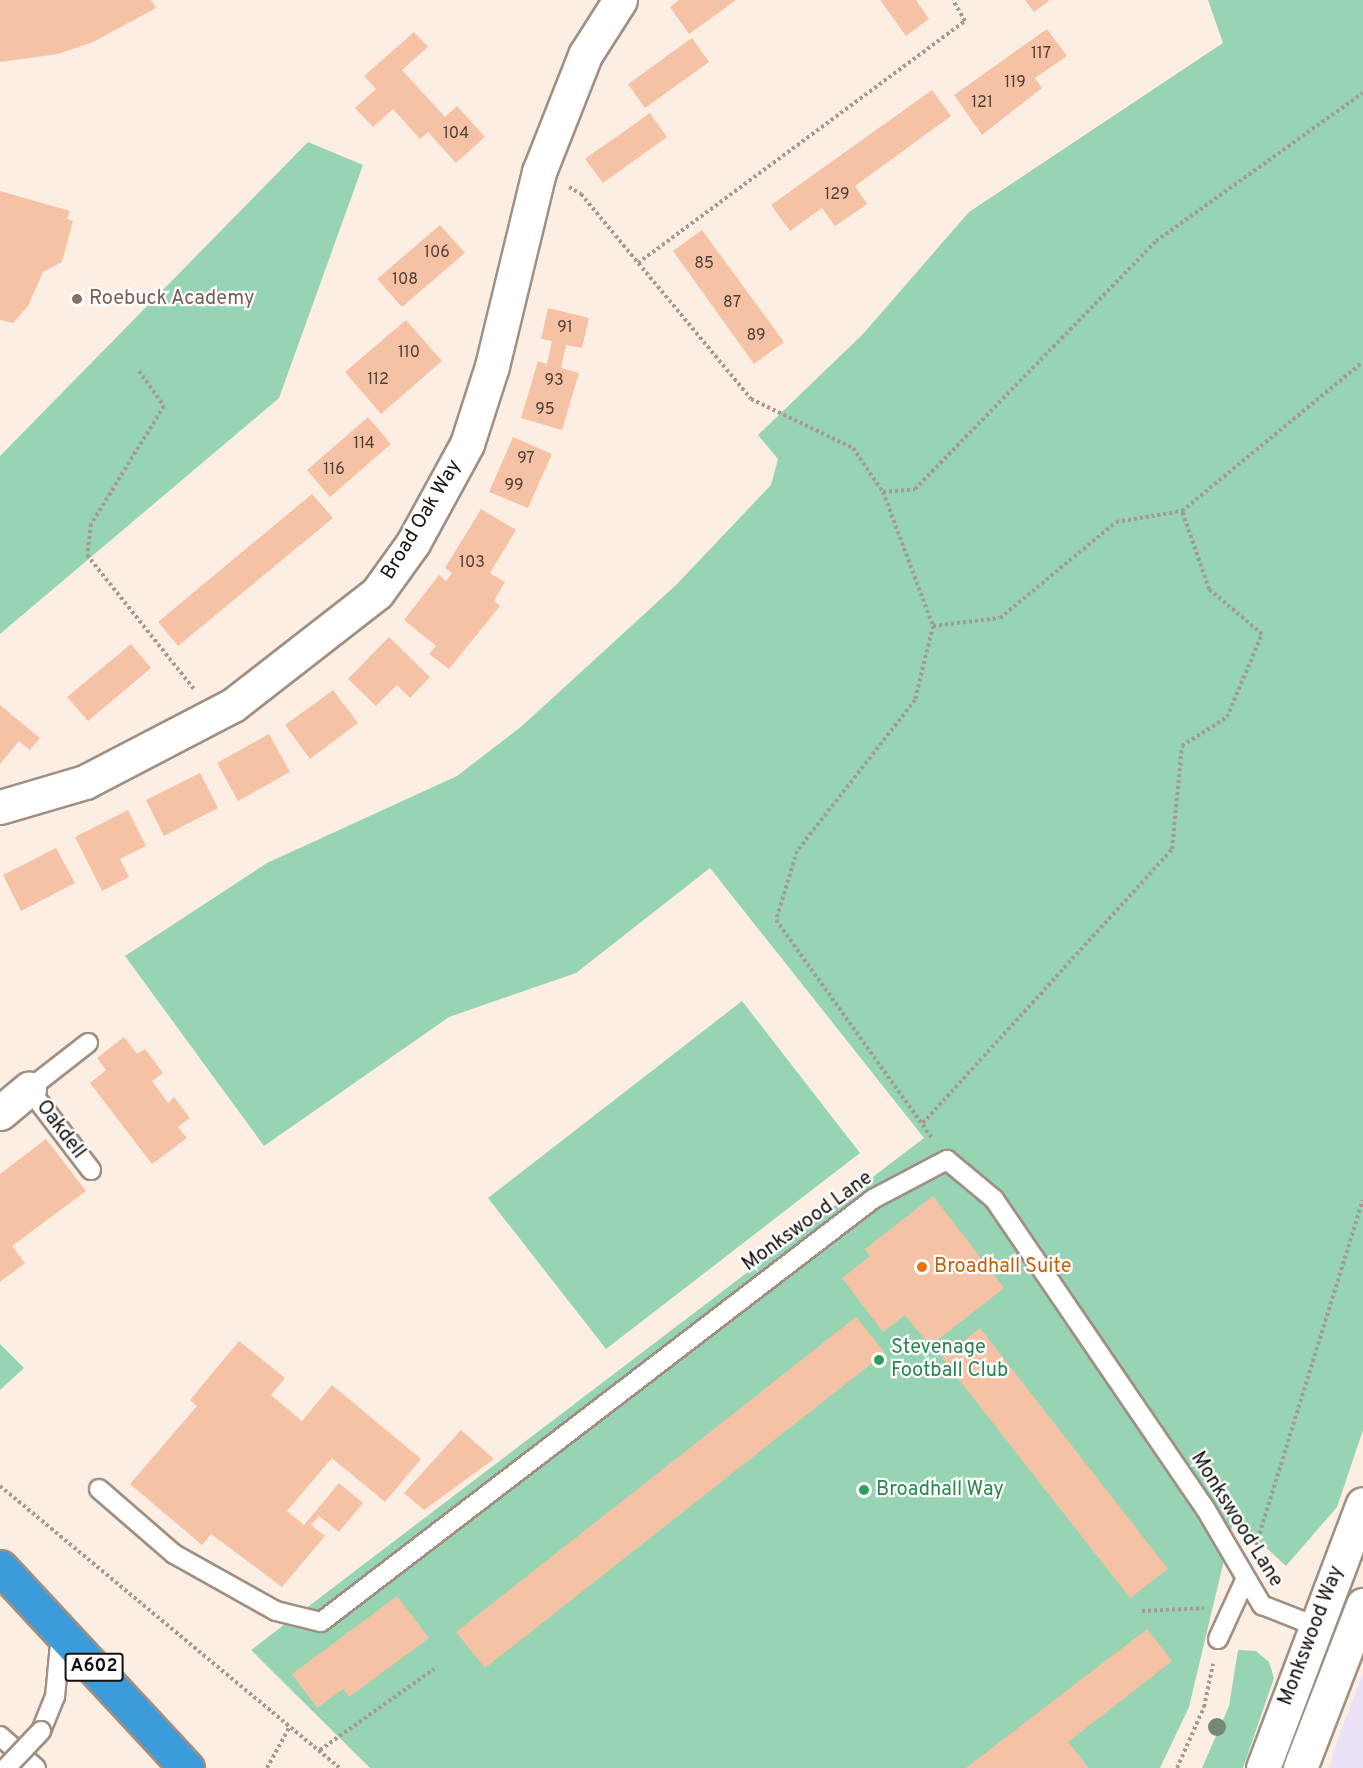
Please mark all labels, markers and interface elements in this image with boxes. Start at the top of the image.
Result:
house number: 117 [1031,44,1051,64]
house number: 119 [1004,73,1026,93]
house number: 121 [971,93,993,113]
house number: 104 [443,124,469,144]
house number: 129 [824,185,850,205]
house number: 106 [424,243,450,263]
house number: 85 [694,254,714,274]
house number: 108 [392,270,418,290]
place label: Roebuck Academy [89,287,255,311]
marker: Roebuck Academy [70,292,84,306]
house number: 87 [723,293,741,313]
house number: 91 [557,318,573,338]
house number: 89 [746,326,766,346]
house number: 110 [398,343,420,363]
house number: 112 [367,370,389,390]
house number: 93 [544,371,564,391]
house number: 95 [535,400,555,420]
house number: 114 [353,434,375,454]
house number: 97 [517,449,535,469]
street label: Broad Oak Way [377,456,467,584]
house number: 116 [323,460,345,480]
house number: 99 [504,476,524,496]
house number: 103 [459,553,485,573]
street label: Oakdell [30,1096,90,1164]
street label: Monkswood Lane [738,1167,878,1277]
place label: Broadhall Suite [934,1255,1071,1279]
marker: Broadhall Suite [915,1260,929,1274]
place label: Stevenage Football Club [891,1336,1008,1383]
marker: Stevenage Football Club [872,1353,886,1367]
street label: Monkswood Lane [1185,1448,1287,1592]
place label: Broadhall Way [876,1478,1004,1502]
marker: Broadhall Way [857,1483,871,1497]
street label: Monkswood Way [1274,1563,1350,1709]
road number: A602 [64,1652,124,1682]

